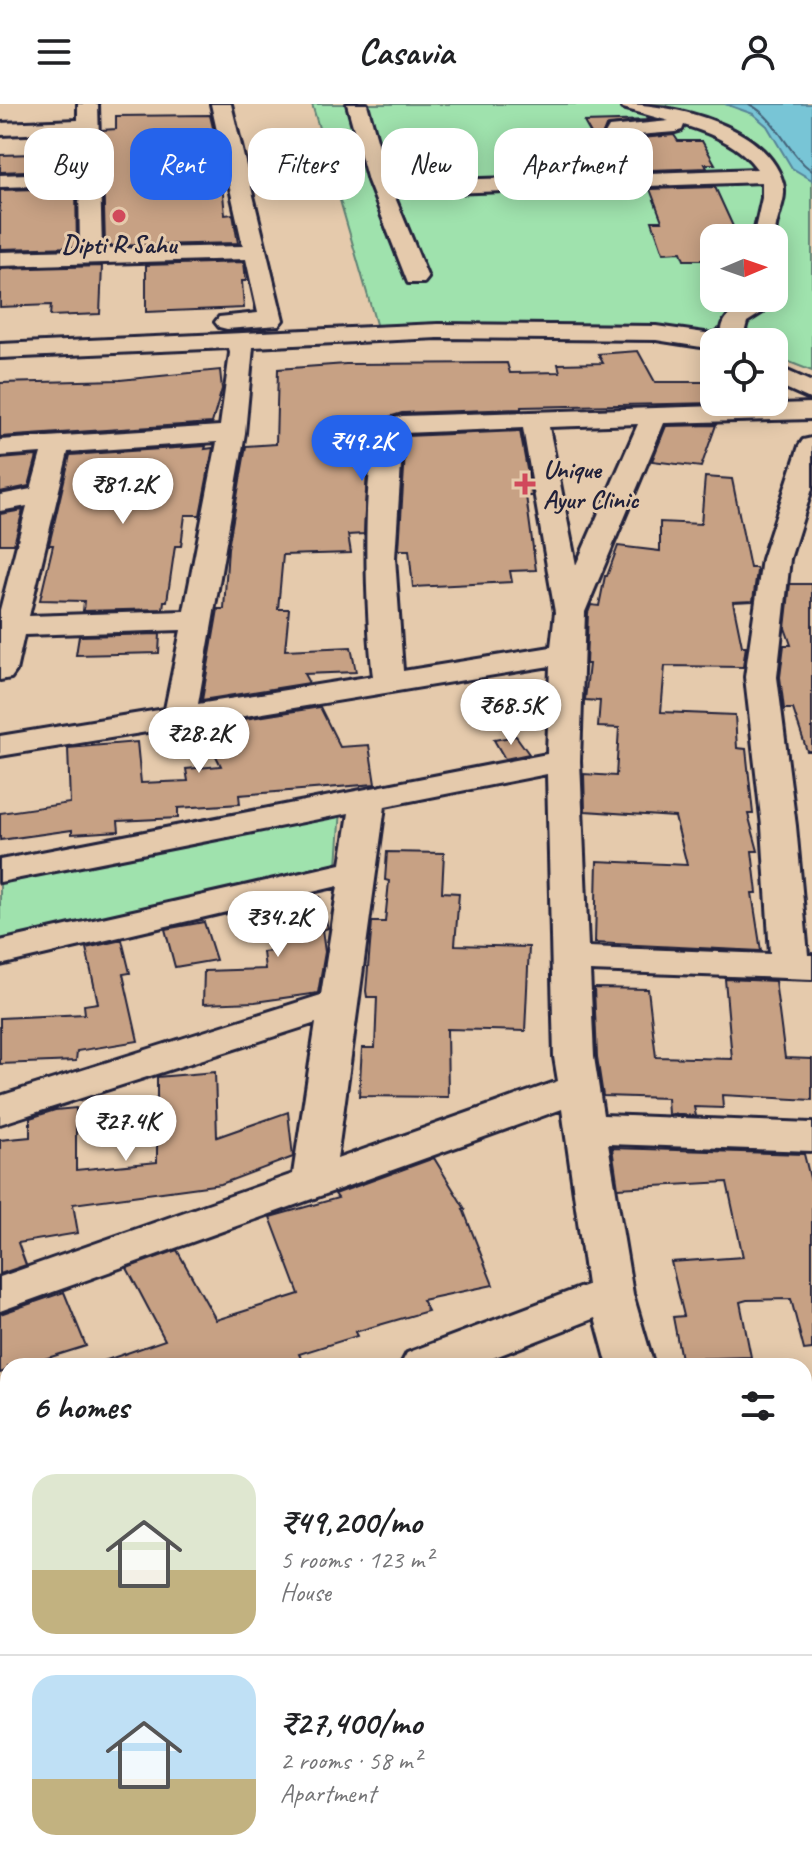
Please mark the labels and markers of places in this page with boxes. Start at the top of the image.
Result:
marker: Dipti R Sahu [110,207,128,225]
place label: Dipti R Sahu [62,228,179,261]
pin: ₹49.2K [297,415,427,483]
place label: Unique Ayur Clinic [543,453,640,516]
pin: ₹81.2K [58,458,188,526]
marker: Unique Ayur Clinic [514,473,536,495]
pin: ₹68.5K [446,679,576,747]
pin: ₹28.2K [134,707,264,775]
pin: ₹34.2K [213,891,343,959]
pin: ₹27.4K [61,1095,191,1163]

